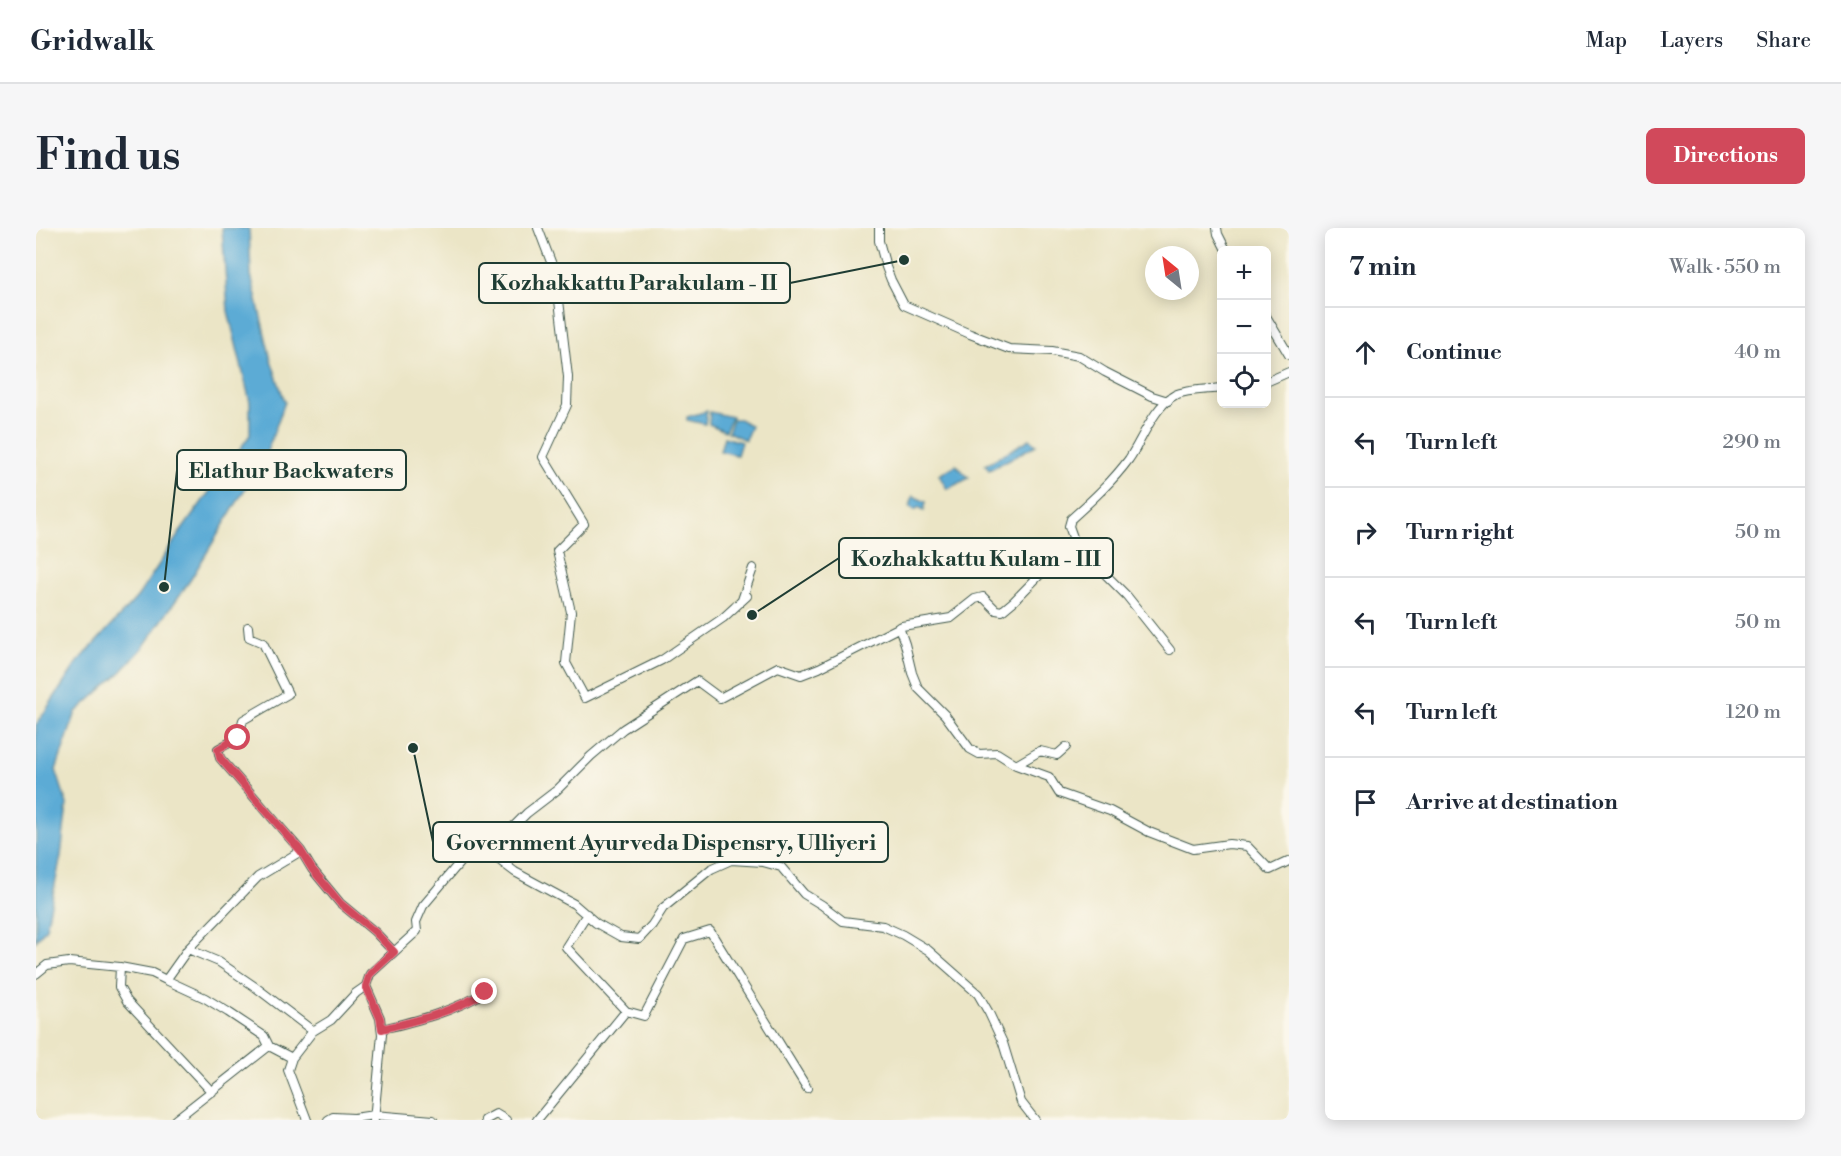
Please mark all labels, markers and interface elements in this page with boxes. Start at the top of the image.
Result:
text: Gridwalk [30,24,154,59]
text: Map [1586,28,1627,54]
text: Layers [1660,28,1723,54]
text: Share [1756,28,1811,54]
button: Directions [1646,128,1805,184]
text: Find us [36,130,180,183]
north arrow [1145,246,1199,300]
map controls [1217,246,1271,408]
button: + [1217,246,1271,300]
text: 7 min [1349,251,1416,283]
text: Walk · 550 m [1669,255,1781,280]
callout: Kozhakkattu Parakulam - II [479,263,790,303]
text: Kozhakkattu Parakulam - II [491,270,778,297]
button: − [1217,300,1271,354]
icon: ahead [1349,336,1382,369]
text: Continue [1406,339,1502,366]
text: 40 m [1734,340,1781,365]
button: locate [1217,354,1271,408]
icon: left [1349,426,1382,459]
text: Turn left [1406,429,1497,456]
text: 290 m [1723,430,1781,455]
callout: Elathur Backwaters [177,450,406,490]
text: Elathur Backwaters [188,458,394,485]
icon: right [1349,516,1382,549]
text: Turn right [1406,519,1514,546]
text: 50 m [1735,520,1781,545]
callout: Kozhakkattu Kulam - III [839,538,1113,578]
text: Kozhakkattu Kulam - III [851,546,1102,573]
icon: left [1349,606,1382,639]
text: Turn left [1406,609,1497,636]
text: 50 m [1735,610,1781,635]
icon: left [1349,696,1382,729]
text: Turn left [1406,699,1497,726]
text: 120 m [1726,700,1781,725]
route start [224,724,250,750]
icon: arrive [1349,786,1382,819]
text: Arrive at destination [1406,789,1618,816]
callout: Government Ayurveda Dispensry, Ulliyeri [433,822,888,862]
text: Government Ayurveda Dispensry, Ulliyeri [446,830,876,857]
route end [471,978,497,1004]

